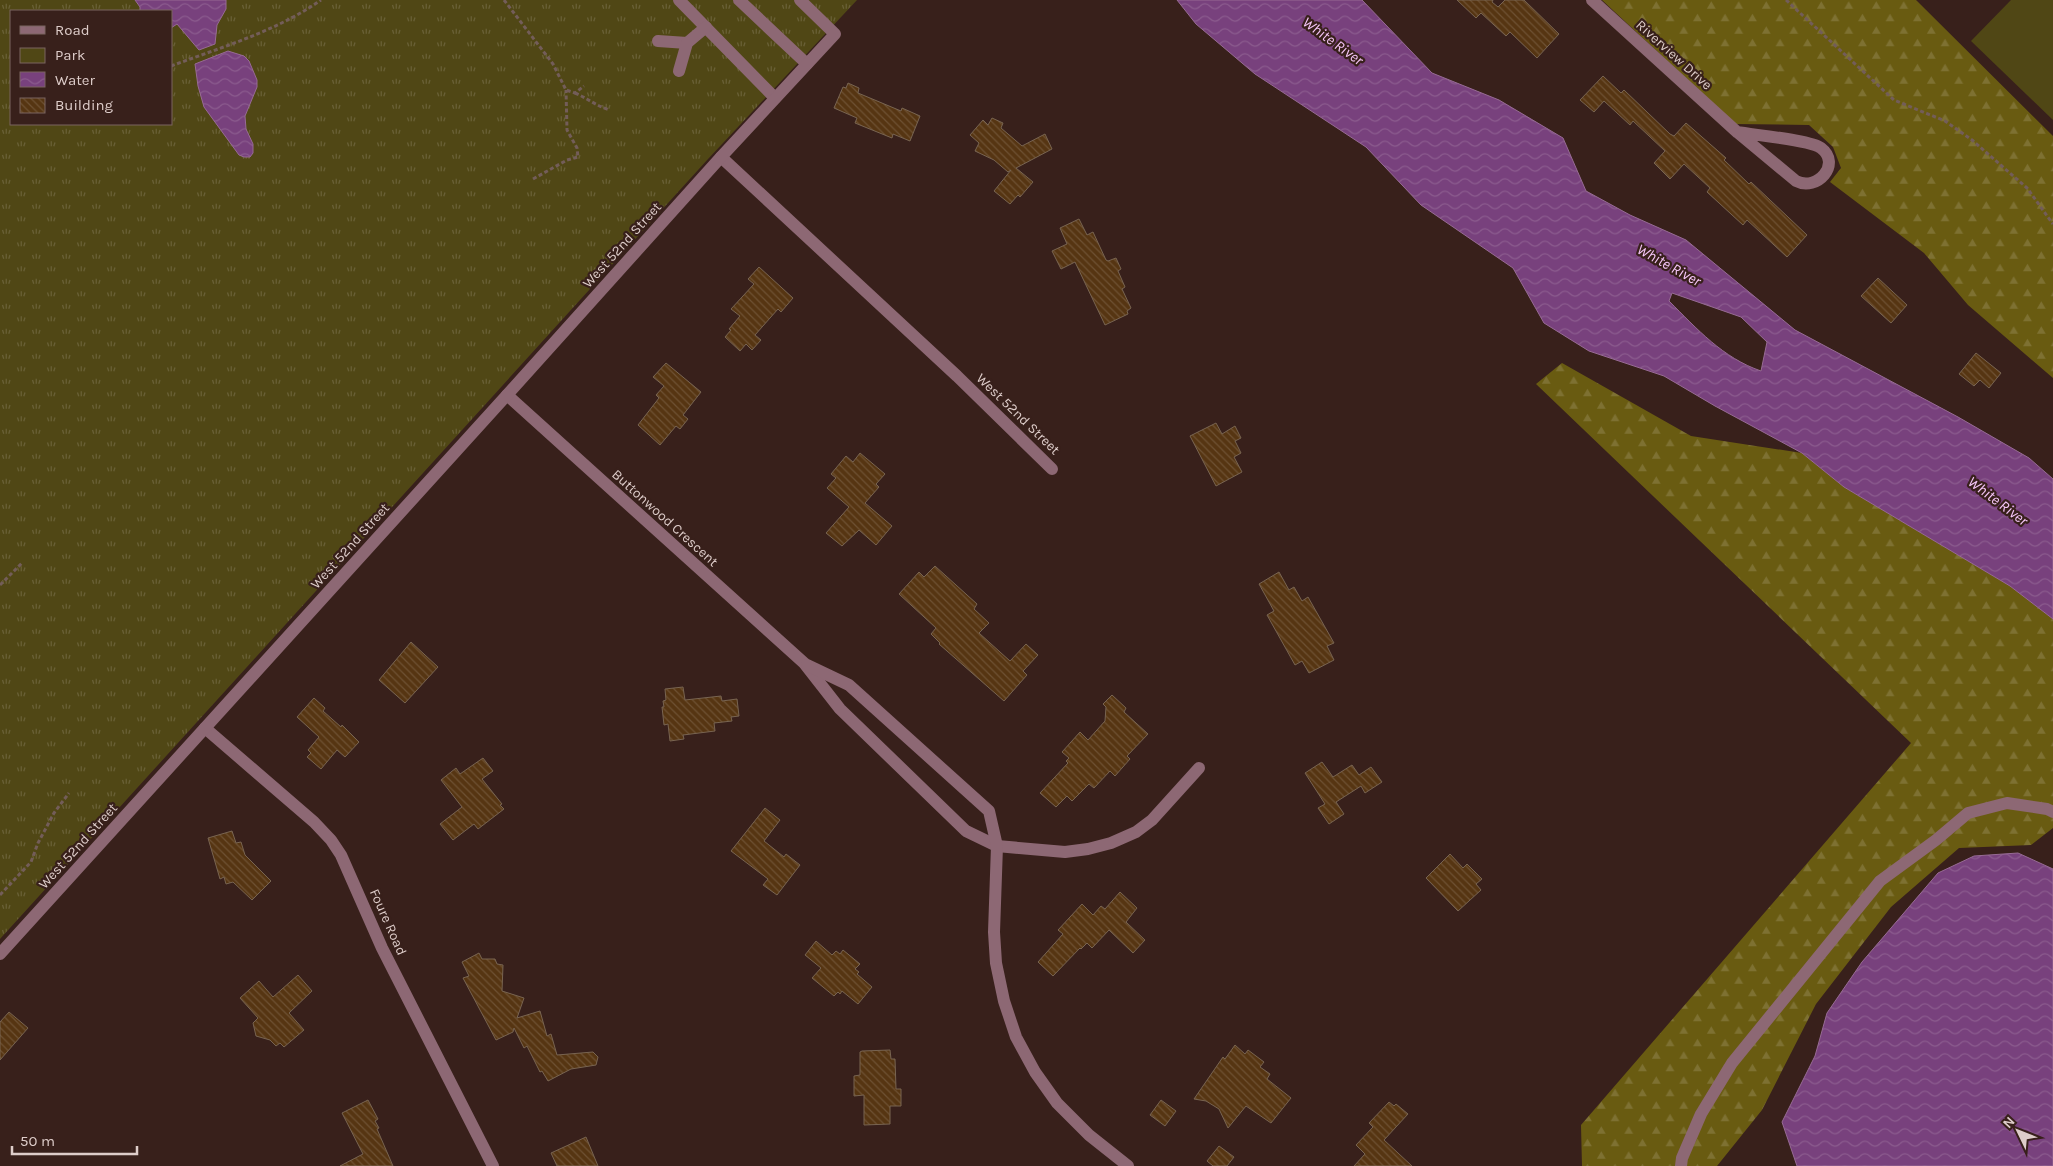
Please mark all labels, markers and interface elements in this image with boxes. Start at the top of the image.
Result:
legend [10,10,172,125]
water label: White River [1299,13,1368,70]
street label: Riverview Drive [1632,16,1716,94]
text: Road [55,21,90,39]
text: Park [55,46,85,64]
text: Water [55,71,96,89]
text: Building [55,96,113,114]
street label: West 52nd Street [579,199,665,291]
water label: White River [1634,240,1705,290]
street label: West 52nd Street [973,370,1063,458]
street label: Buttonwood Crescent [608,466,722,570]
water label: White River [1964,473,2032,530]
street label: West 52nd Street [307,500,393,592]
street label: West 52nd Street [35,800,121,892]
street label: Foure Road [366,886,410,958]
north arrow [1993,1106,2043,1156]
text: N [1999,1113,2019,1132]
scale bar [12,1124,138,1156]
text: 50 m [20,1132,55,1150]

